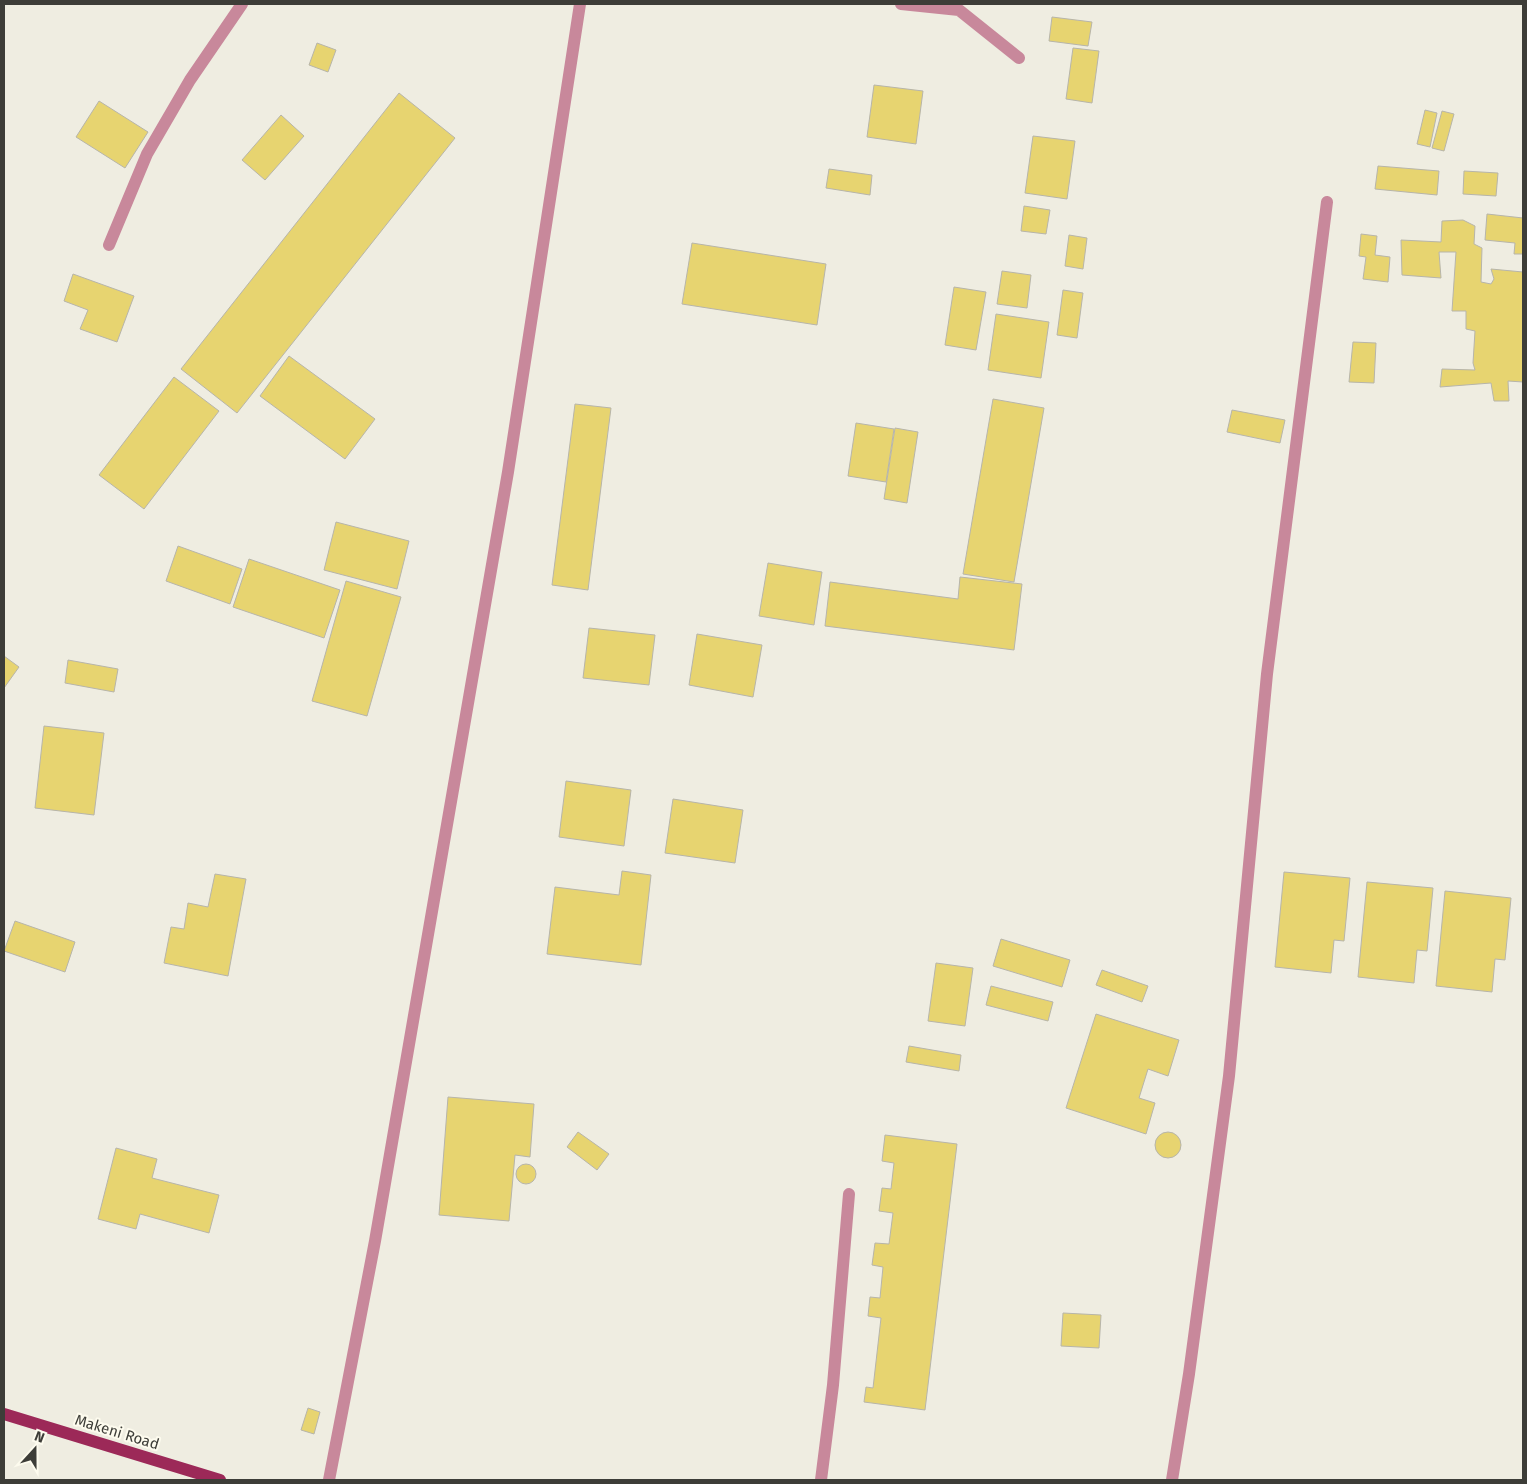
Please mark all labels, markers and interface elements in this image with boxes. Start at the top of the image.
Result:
street label: Makeni Road [73,1411,161,1453]
north arrow [10,1424,60,1474]
text: N [32,1428,47,1447]

